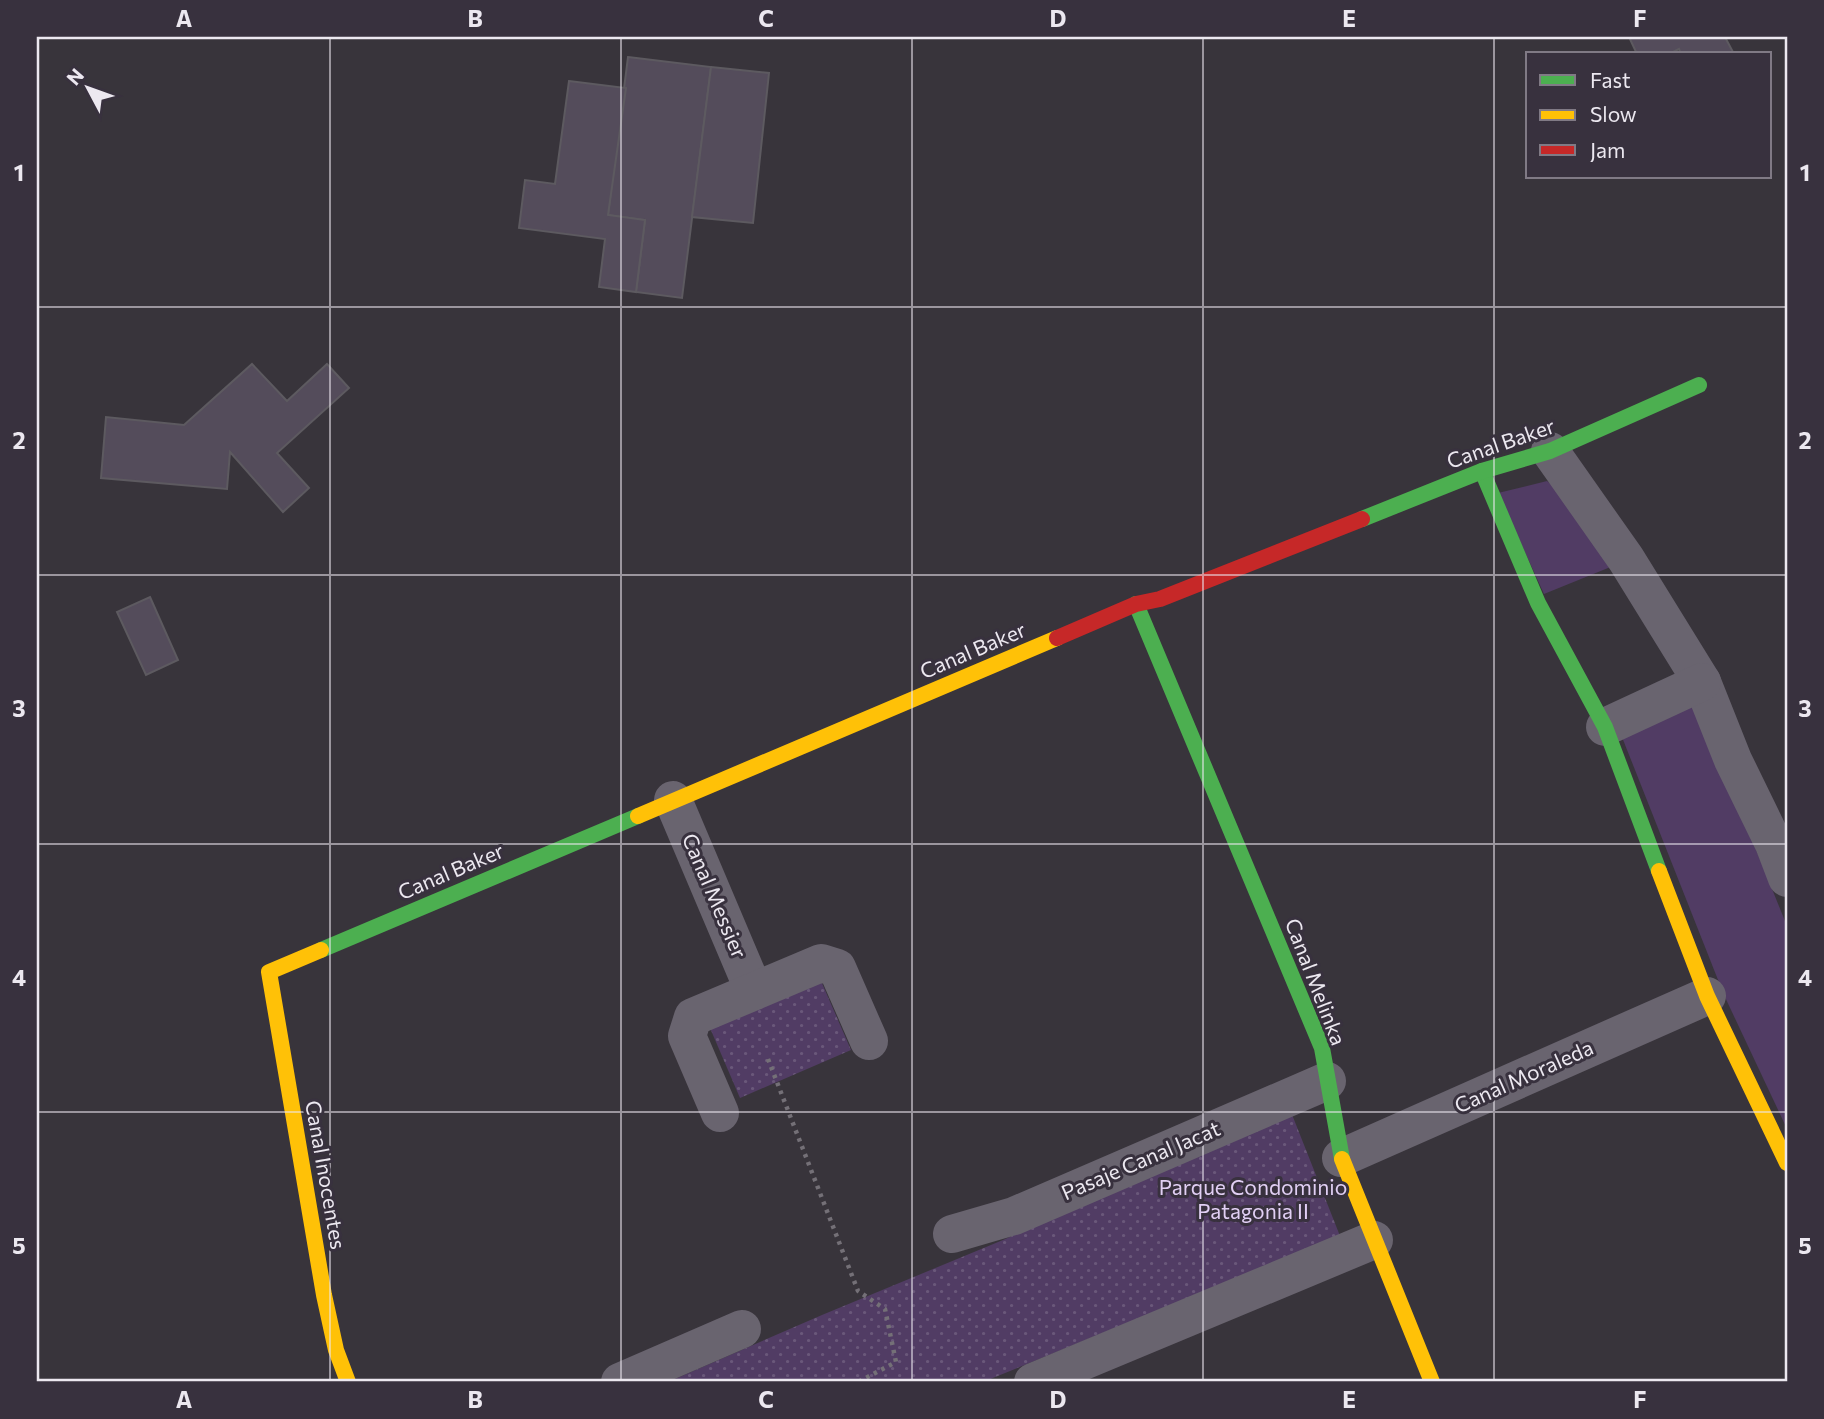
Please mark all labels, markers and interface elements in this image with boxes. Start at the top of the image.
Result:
text: A [176,4,193,32]
text: B [467,4,483,32]
text: C [758,4,774,32]
text: D [1050,4,1067,32]
text: E [1342,4,1356,32]
text: F [1633,4,1647,32]
north arrow [52,52,122,122]
legend [1526,52,1772,178]
text: N [61,64,88,89]
text: Fast [1590,67,1631,92]
text: Slow [1590,101,1637,126]
text: Jam [1590,137,1625,162]
text: 1 [14,158,24,186]
text: 1 [1800,158,1810,186]
street label: Canal Baker [1443,412,1558,473]
text: 2 [12,426,26,454]
text: 2 [1798,426,1812,454]
street label: Canal Baker [916,616,1029,683]
text: 3 [12,694,26,722]
text: 3 [1798,694,1812,722]
street label: Canal Messier [678,829,753,961]
street label: Canal Baker [394,837,507,904]
street label: Canal Melinka [1281,914,1352,1048]
text: 4 [12,963,26,991]
text: 4 [1798,963,1812,991]
street label: Canal Moraleda [1450,1034,1597,1117]
street label: Canal Inocentes [301,1098,352,1251]
street label: Pasaje Canal Jacat [1057,1115,1224,1204]
park label: Parque Condominio Patagonia II [1159,1174,1347,1223]
text: 5 [12,1231,26,1259]
text: 5 [1798,1231,1812,1259]
text: A [176,1385,193,1413]
text: B [467,1385,483,1413]
text: C [758,1385,774,1413]
text: D [1050,1385,1067,1413]
text: E [1342,1385,1356,1413]
text: F [1633,1385,1647,1413]

